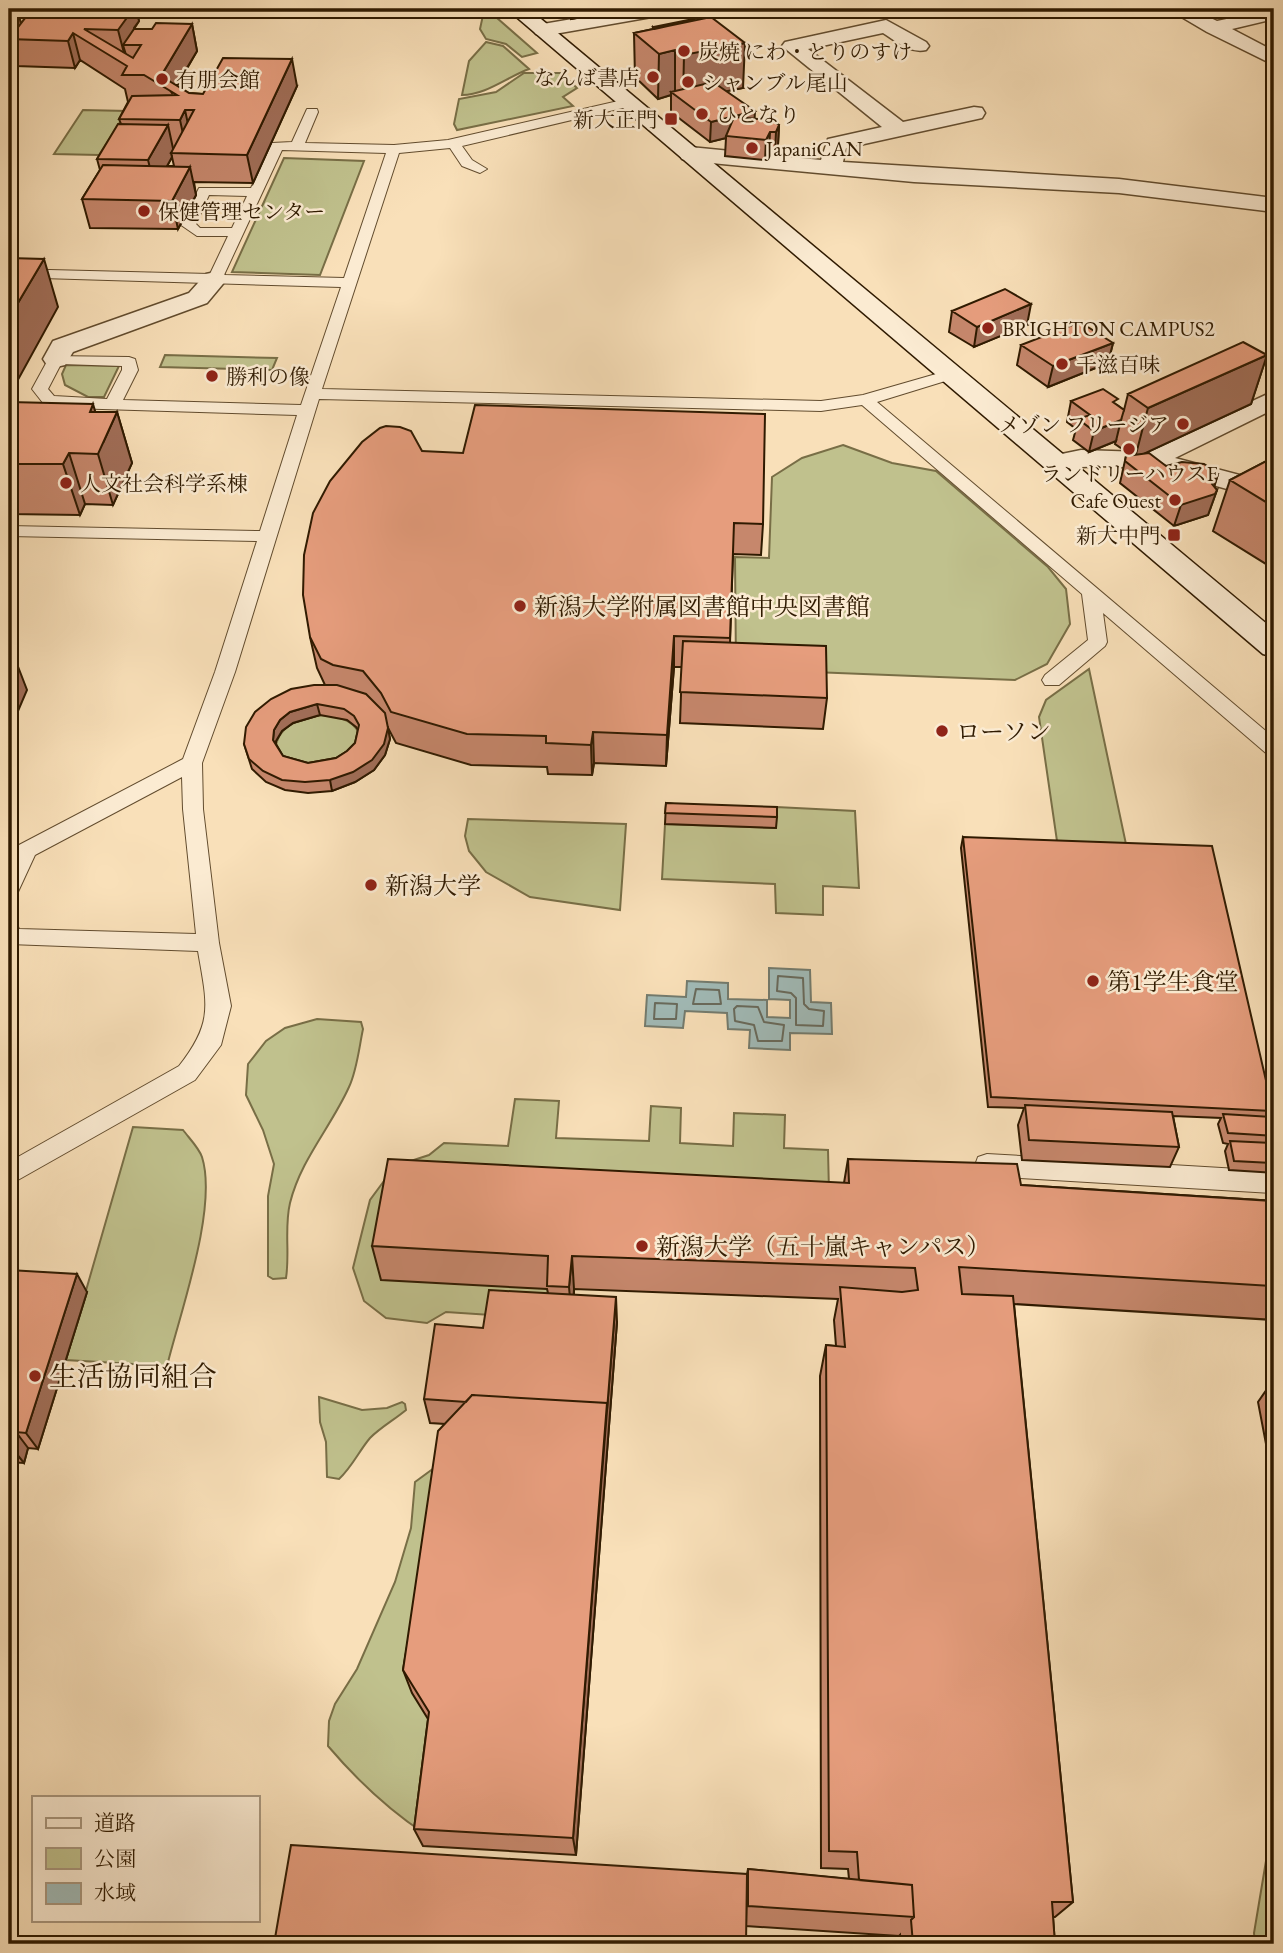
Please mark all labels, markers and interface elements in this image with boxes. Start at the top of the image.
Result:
place label: 炭焼 にわ・とりのすけ [698,38,912,65]
marker: 炭焼 にわ・とりのすけ [676,43,692,59]
place label: なんば書店 [534,64,639,91]
place label: 有朋会館 [176,66,260,93]
marker: なんば書店 [645,69,661,85]
place label: シャンブル尾山 [702,69,848,96]
marker: 有朋会館 [154,71,170,87]
marker: シャンブル尾山 [680,74,696,90]
place label: ひとなり [716,101,800,128]
place label: 新大正門 [573,106,657,133]
marker: ひとなり [694,106,710,122]
marker: 新大正門 [663,111,679,127]
place label: JapaniCAN [764,135,863,162]
marker: JapaniCAN [744,140,760,156]
place label: 保健管理センター [158,198,325,225]
marker: 保健管理センター [136,203,152,219]
place label: BRIGHTON CAMPUS2 [1002,315,1215,342]
marker: BRIGHTON CAMPUS2 [980,320,996,336]
place label: 千滋百味 [1076,351,1160,378]
marker: 千滋百味 [1054,356,1070,372]
place label: 勝利の像 [226,363,310,390]
marker: 勝利の像 [204,368,220,384]
place label: メゾン フリージア [999,411,1169,438]
marker: メゾン フリージア [1175,416,1191,432]
marker: ランドリーハウスF [1121,441,1137,457]
place label: ランドリーハウスF [1040,460,1218,487]
place label: 人文社会科学系棟 [80,470,248,497]
marker: 人文社会科学系棟 [58,475,74,491]
place label: Cafe Ouest [1071,487,1161,514]
marker: Cafe Ouest [1167,492,1183,508]
place label: 新大中門 [1076,522,1160,549]
marker: 新大中門 [1166,527,1182,543]
place label: 新潟大学附属図書館中央図書館 [534,591,870,622]
marker: 新潟大学附属図書館中央図書館 [512,598,528,614]
place label: ローソン [956,716,1051,747]
marker: ローソン [934,723,950,739]
place label: 新潟大学 [385,870,481,901]
marker: 新潟大学 [363,877,379,893]
place label: 第1学生食堂 [1107,966,1239,997]
marker: 第1学生食堂 [1085,973,1101,989]
place label: 新潟大学（五十嵐キャンパス） [656,1231,990,1262]
marker: 新潟大学（五十嵐キャンパス） [634,1238,650,1254]
place label: 生活協同組合 [49,1358,217,1394]
marker: 生活協同組合 [27,1368,43,1384]
legend [32,1796,259,1922]
text: 道路 [94,1809,136,1836]
text: 公園 [94,1845,136,1872]
text: 水域 [94,1879,136,1906]

